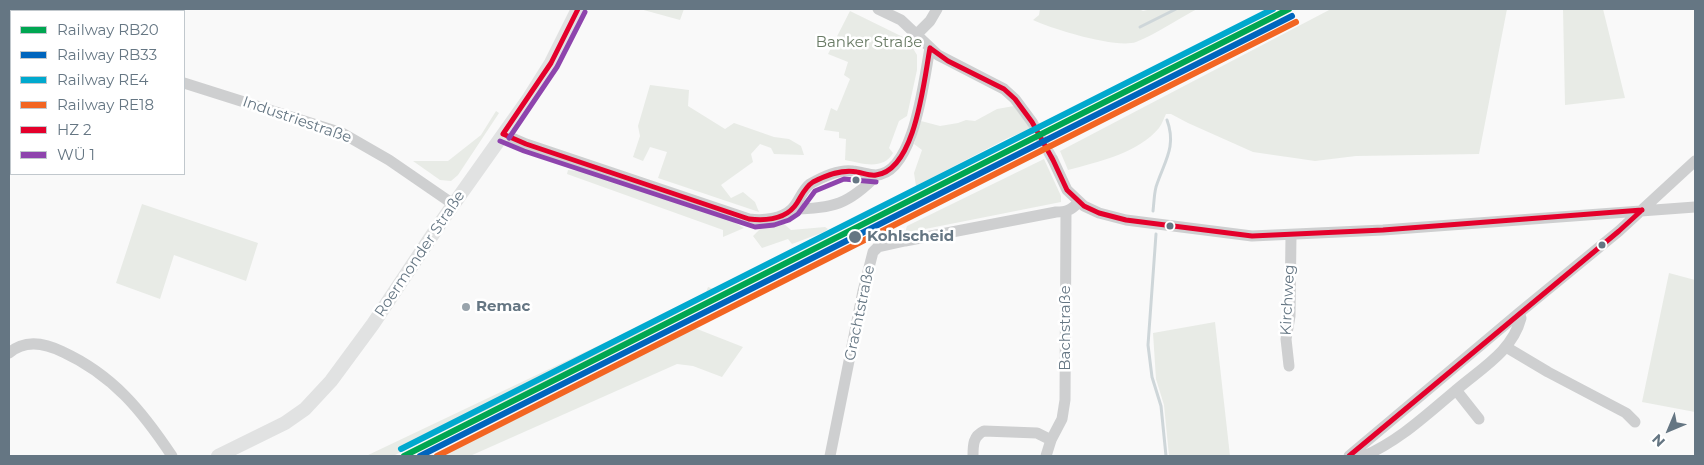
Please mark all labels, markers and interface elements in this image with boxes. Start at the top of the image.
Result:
legend [10,10,185,175]
text: Railway RB20 [57,20,159,39]
park label: Banker Straße [816,34,922,52]
text: Railway RB33 [57,45,157,64]
text: Railway RE4 [57,70,148,89]
street label: Industriestraße [240,93,354,147]
text: Railway RE18 [57,95,154,114]
text: HZ 2 [57,120,91,139]
text: WÜ 1 [57,145,95,164]
unlabelled marker [851,175,861,185]
street label: Roermonder Straße [371,187,469,321]
unlabelled marker [1165,221,1175,231]
place label: Kohlscheid [867,228,954,246]
marker: Kohlscheid [847,229,863,245]
unlabelled marker [1597,240,1607,250]
street label: Grachtstraße [841,264,879,362]
street label: Kirchweg [1277,264,1299,336]
street label: Bachstraße [1057,285,1075,371]
place label: Remac [476,298,530,316]
marker: Remac [460,301,472,313]
north arrow [1644,405,1694,455]
text: N [1648,430,1669,451]

